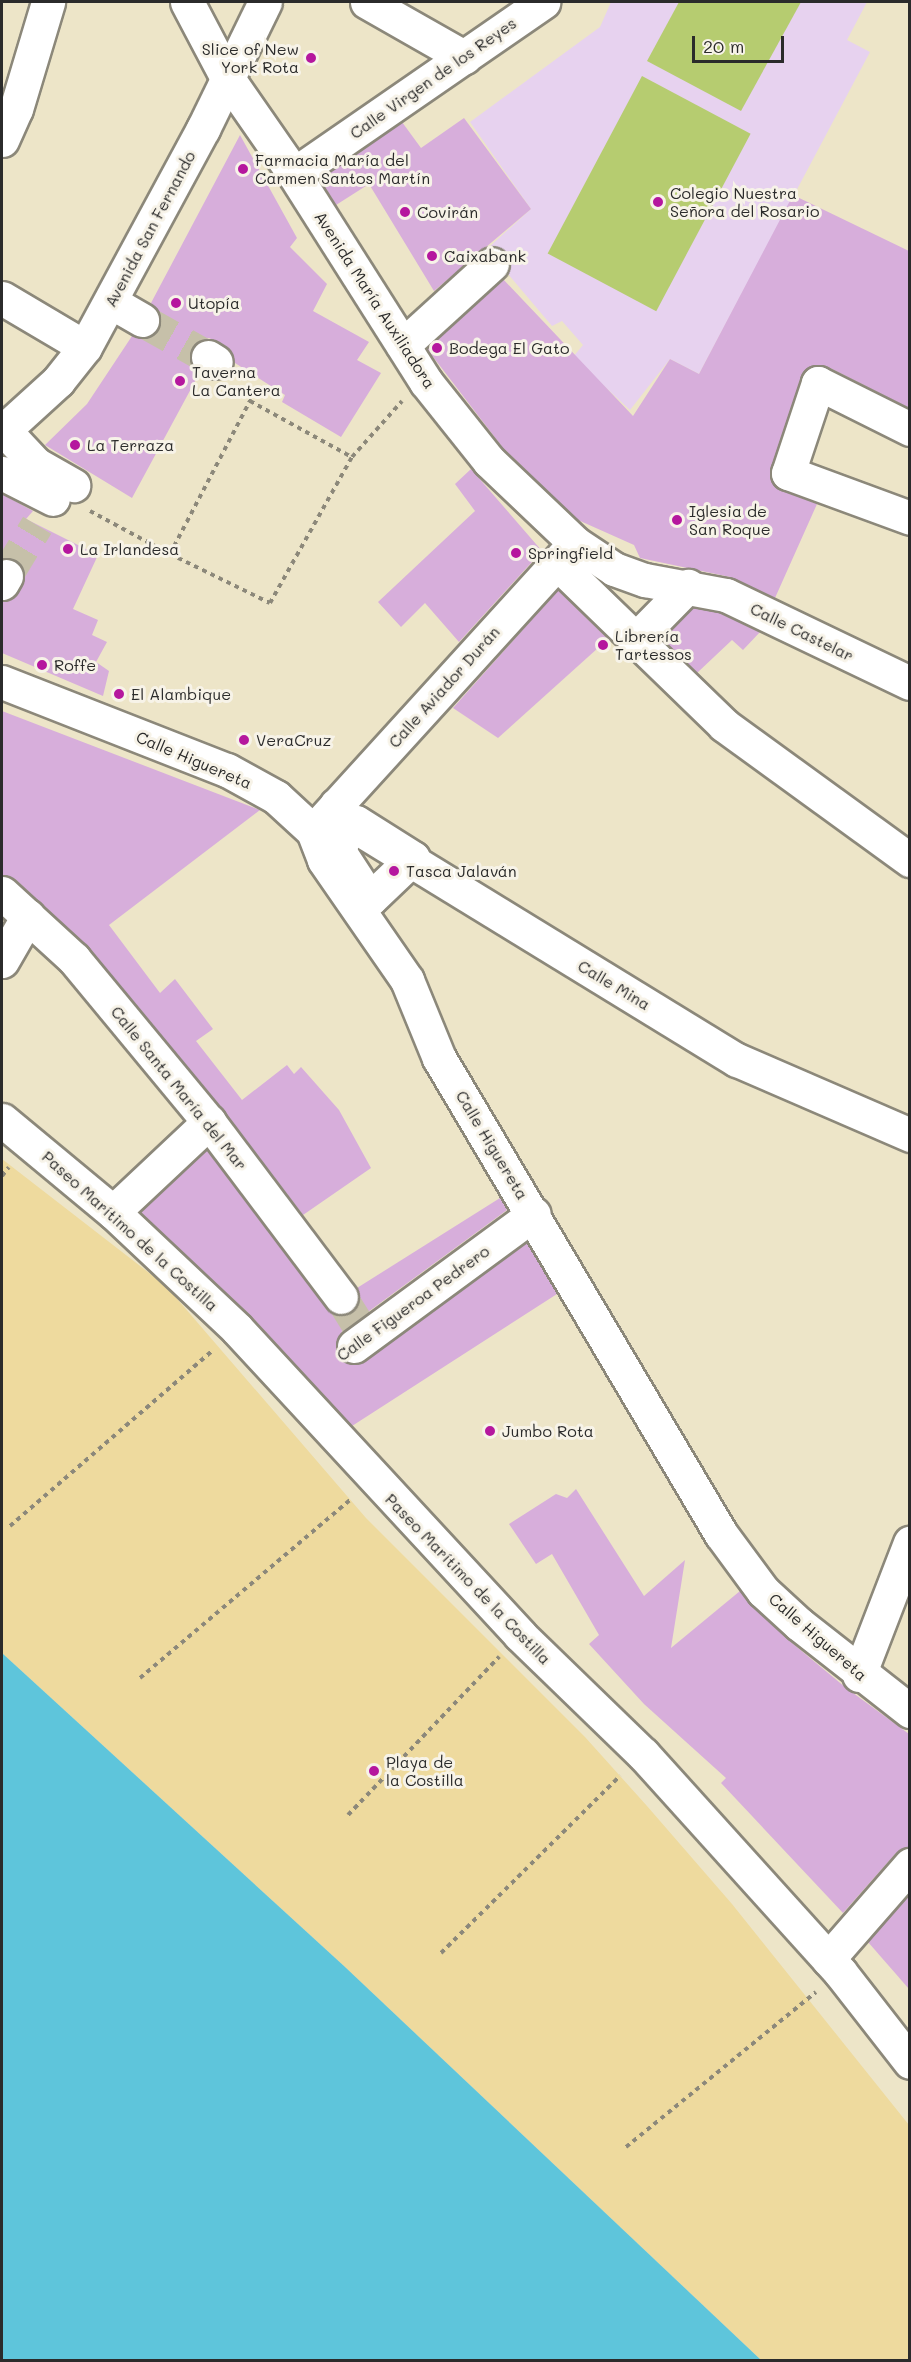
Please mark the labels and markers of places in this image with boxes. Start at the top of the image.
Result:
place label: Slice of New York Rota [202,39,299,77]
marker: Slice of New York Rota [304,51,318,65]
place label: Farmacia María del Carmen Santos Martín [255,150,430,188]
marker: Farmacia María del Carmen Santos Martín [236,162,250,176]
place label: Colegio Nuestra Señora del Rosario [670,183,819,221]
marker: Colegio Nuestra Señora del Rosario [651,195,665,209]
place label: Covirán [417,202,478,222]
marker: Covirán [398,205,412,219]
place label: Caixabank [444,246,526,266]
marker: Caixabank [425,249,439,263]
place label: Utopía [188,293,240,313]
marker: Utopía [169,296,183,310]
place label: Bodega El Gato [449,338,569,358]
marker: Bodega El Gato [430,341,444,355]
place label: Taverna La Cantera [192,362,281,400]
marker: Taverna La Cantera [173,374,187,388]
place label: La Terraza [87,435,174,455]
marker: La Terraza [68,438,82,452]
place label: Iglesia de San Roque [689,501,771,539]
marker: Iglesia de San Roque [670,513,684,527]
place label: La Irlandesa [80,539,179,559]
marker: La Irlandesa [61,542,75,556]
place label: Springfield [528,543,613,563]
marker: Springfield [509,546,523,560]
place label: Librería Tartessos [615,626,692,664]
marker: Librería Tartessos [596,638,610,652]
place label: Roffe [54,655,96,675]
marker: Roffe [35,658,49,672]
place label: El Alambique [131,684,231,704]
marker: El Alambique [112,687,126,701]
place label: VeraCruz [256,730,331,750]
marker: VeraCruz [237,733,251,747]
place label: Tasca Jalaván [406,861,517,881]
marker: Tasca Jalaván [387,864,401,878]
place label: Jumbo Rota [502,1421,594,1441]
marker: Jumbo Rota [483,1424,497,1438]
place label: Playa de la Costilla [386,1752,464,1790]
marker: Playa de la Costilla [367,1764,381,1778]

